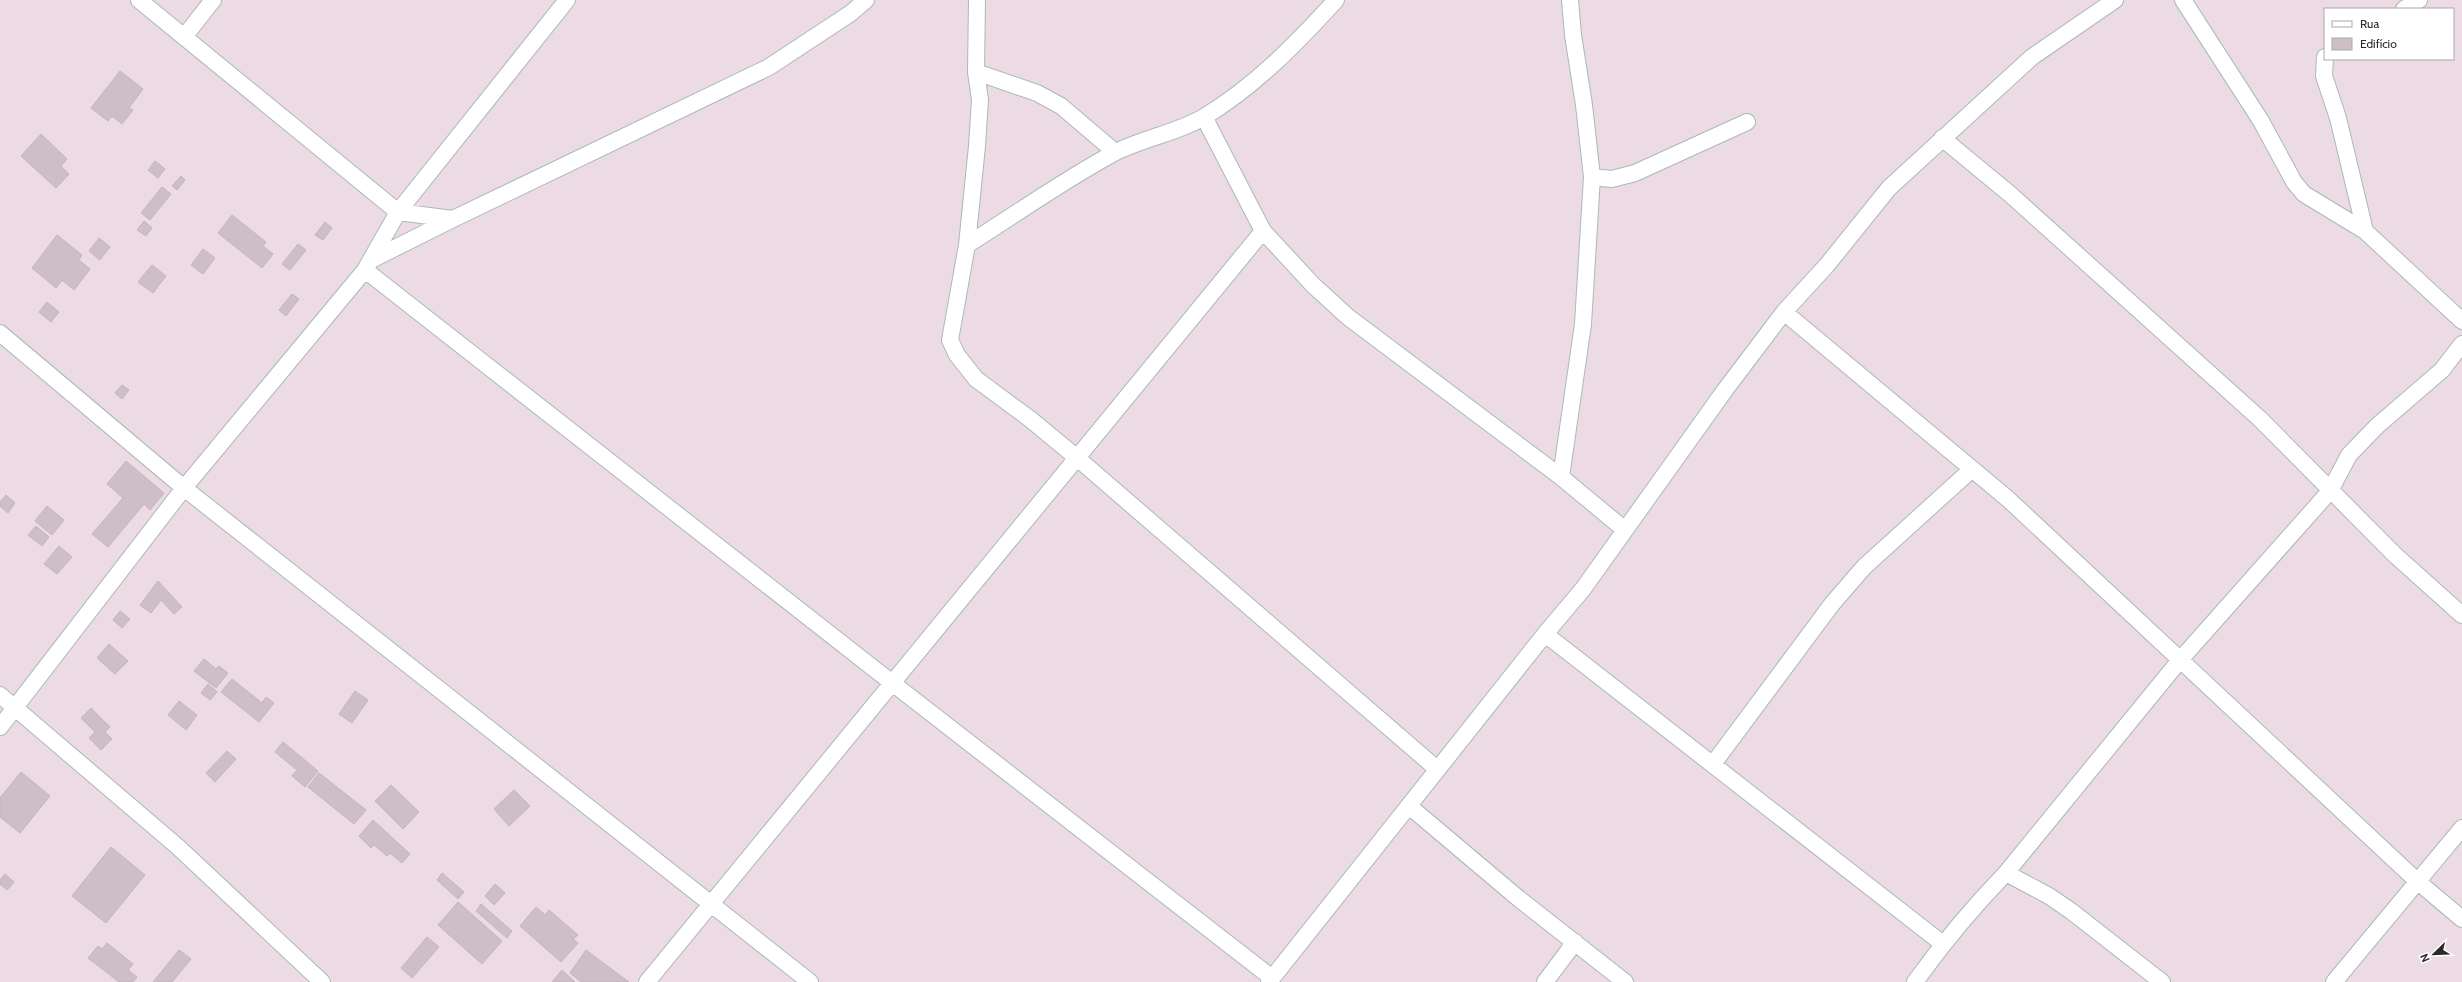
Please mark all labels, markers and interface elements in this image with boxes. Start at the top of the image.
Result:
legend [2324,8,2454,60]
text: Rua [2360,16,2379,31]
text: Edifício [2360,36,2397,51]
north arrow [2414,934,2454,974]
text: N [2417,952,2433,964]

